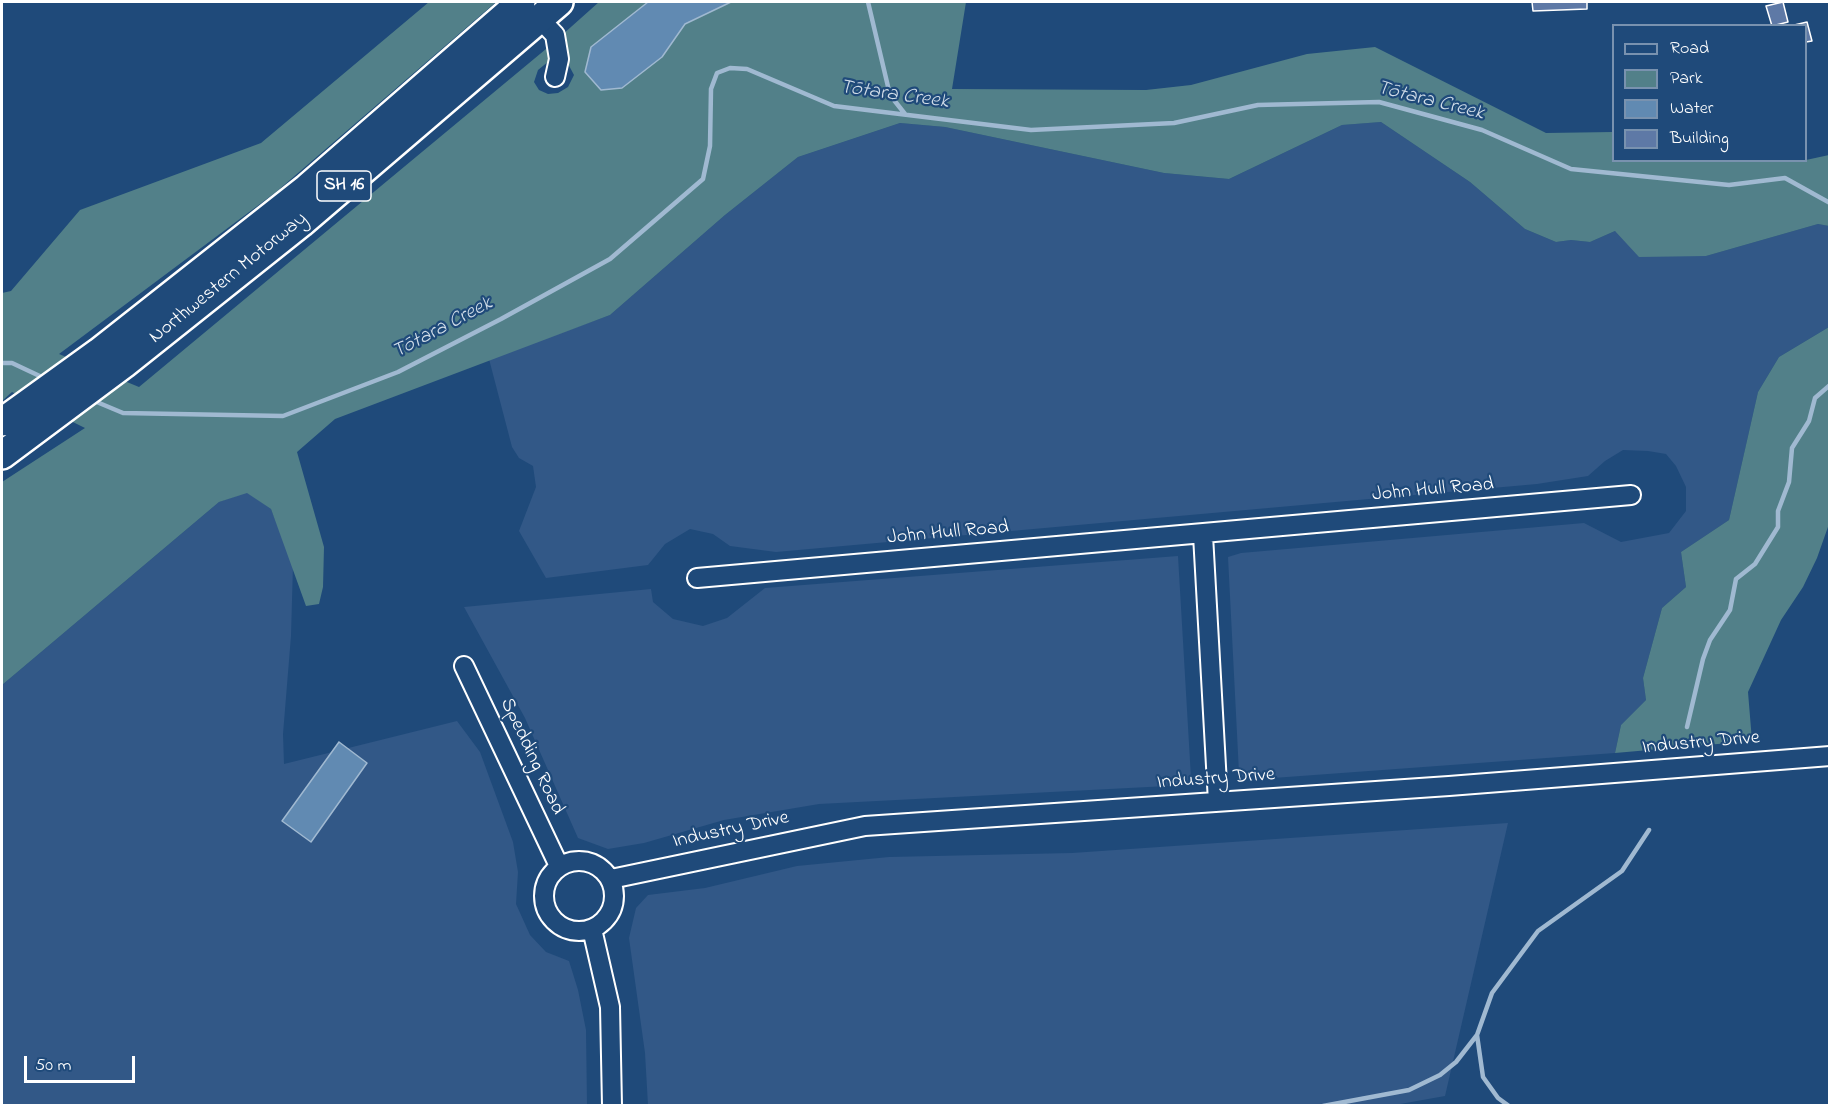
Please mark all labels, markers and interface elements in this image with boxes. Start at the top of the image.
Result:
legend [1612,24,1807,162]
text: Road [1670,36,1709,62]
text: Park [1670,66,1703,92]
water label: Tōtara Creek [838,76,950,116]
water label: Tōtara Creek [1374,77,1486,127]
text: Water [1670,96,1713,122]
text: Building [1670,126,1729,152]
road number: SH 16 [317,171,371,201]
street label: Northwestern Motorway [145,208,313,350]
water label: Tōtara Creek [389,292,497,366]
street label: John Hull Road [1371,474,1495,508]
street label: John Hull Road [886,517,1010,551]
street label: Spedding Road [493,695,569,819]
street label: Industry Drive [1641,727,1761,761]
street label: Industry Drive [1156,764,1276,796]
street label: Industry Drive [671,807,791,855]
scale bar [27,1044,138,1082]
text: 50 m [35,1053,72,1079]

